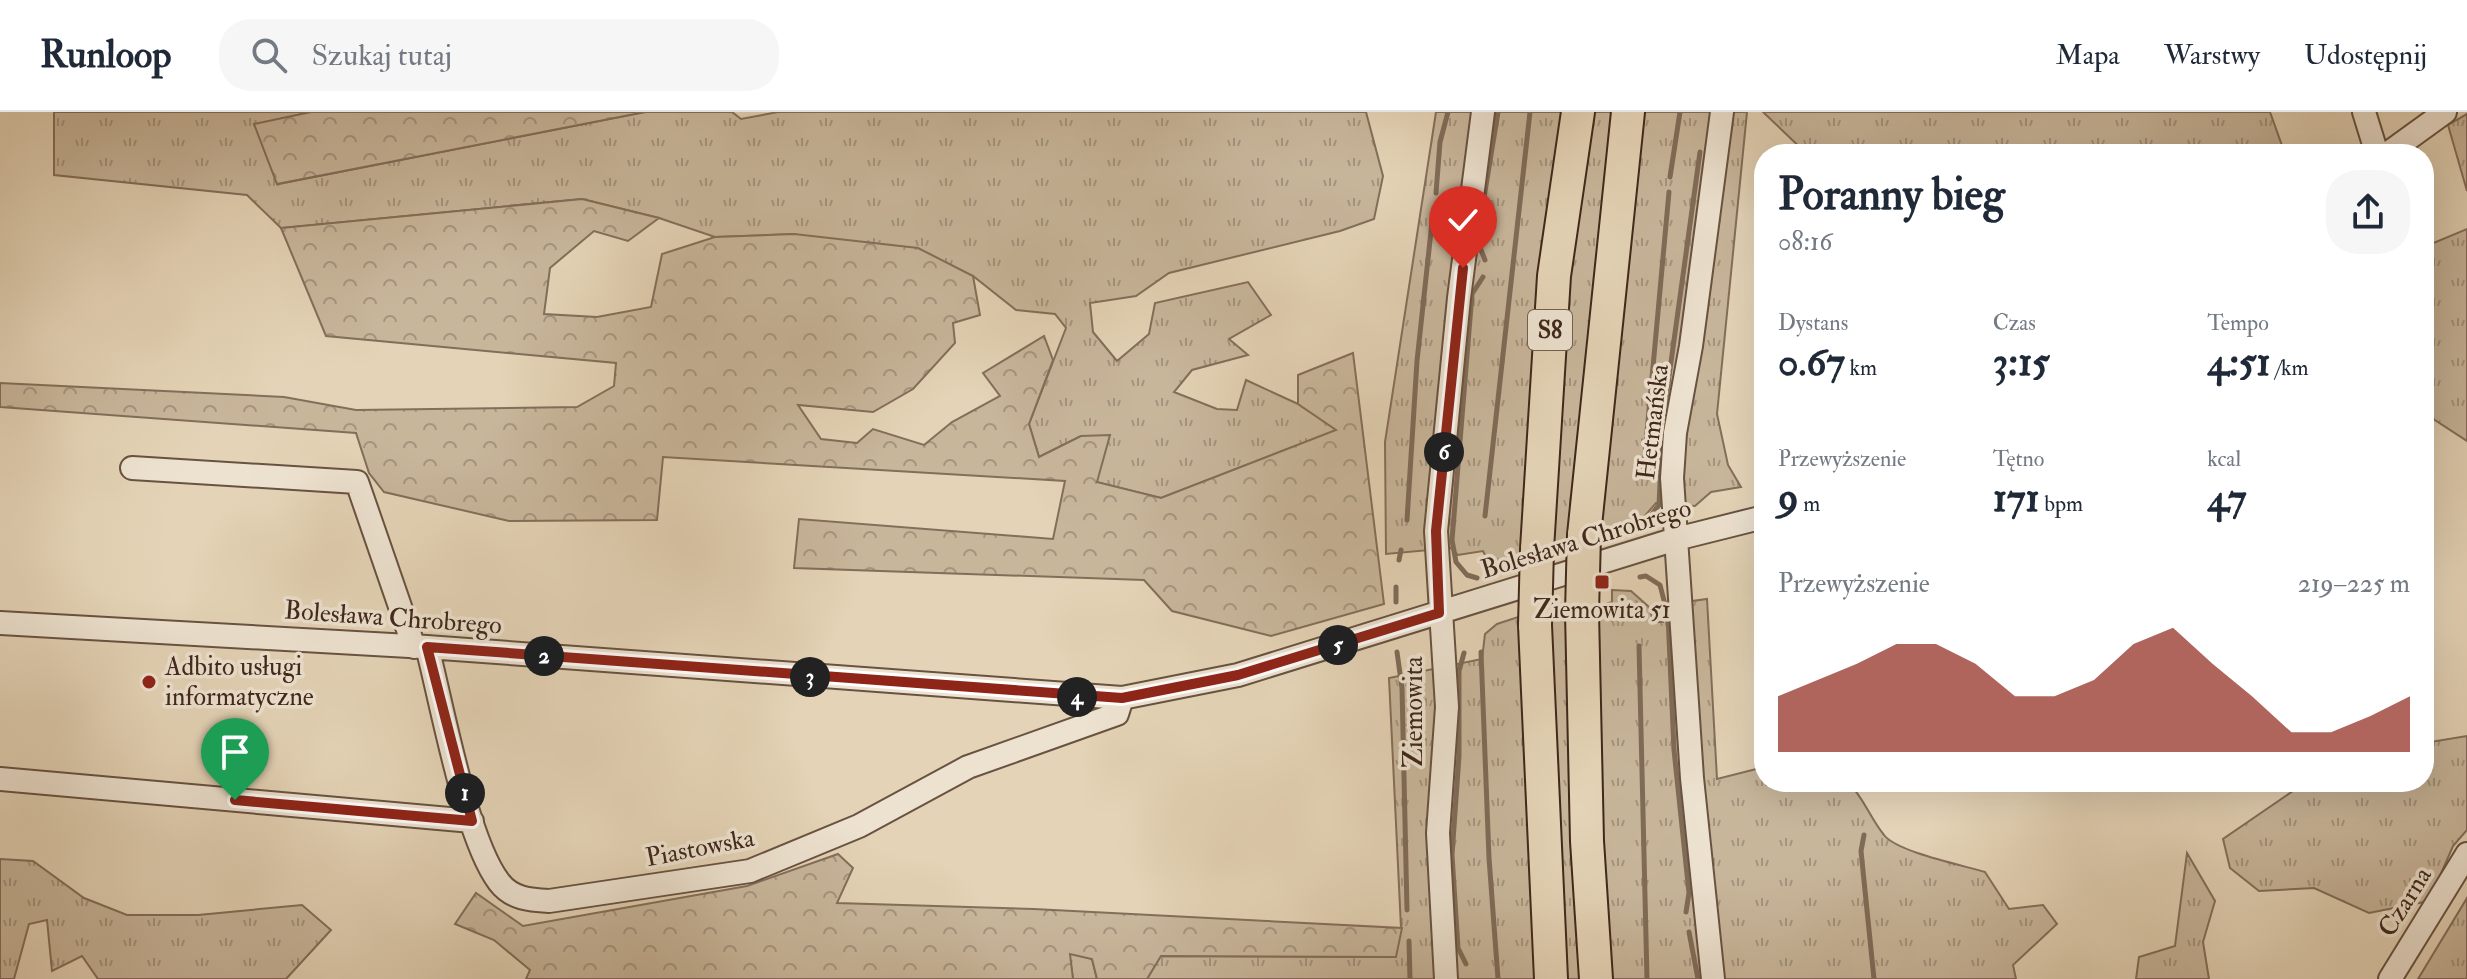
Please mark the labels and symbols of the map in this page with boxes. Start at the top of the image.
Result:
pin [1429,186,1497,268]
road number: S8 [1528,310,1572,350]
street label: Hetmańska [1630,362,1676,482]
pin: 6 [1424,432,1464,472]
street label: Bolesława Chrobrego [1477,492,1695,586]
marker: Ziemowita 51 [1593,573,1611,591]
street label: Bolesława Chrobrego [283,594,503,642]
place label: Ziemowita 51 [1533,594,1671,626]
pin: 5 [1318,625,1358,665]
pin: 2 [524,636,564,676]
place label: Adbito usługi informatyczne [164,651,314,713]
street label: Ziemowita [1398,656,1430,768]
pin: 3 [790,657,830,697]
marker: Adbito usługi informatyczne [140,673,158,691]
pin: 4 [1057,677,1097,717]
pin [201,718,269,800]
pin: 1 [445,773,485,813]
street label: Piastowska [643,822,757,874]
street label: Czarna [2371,861,2439,943]

